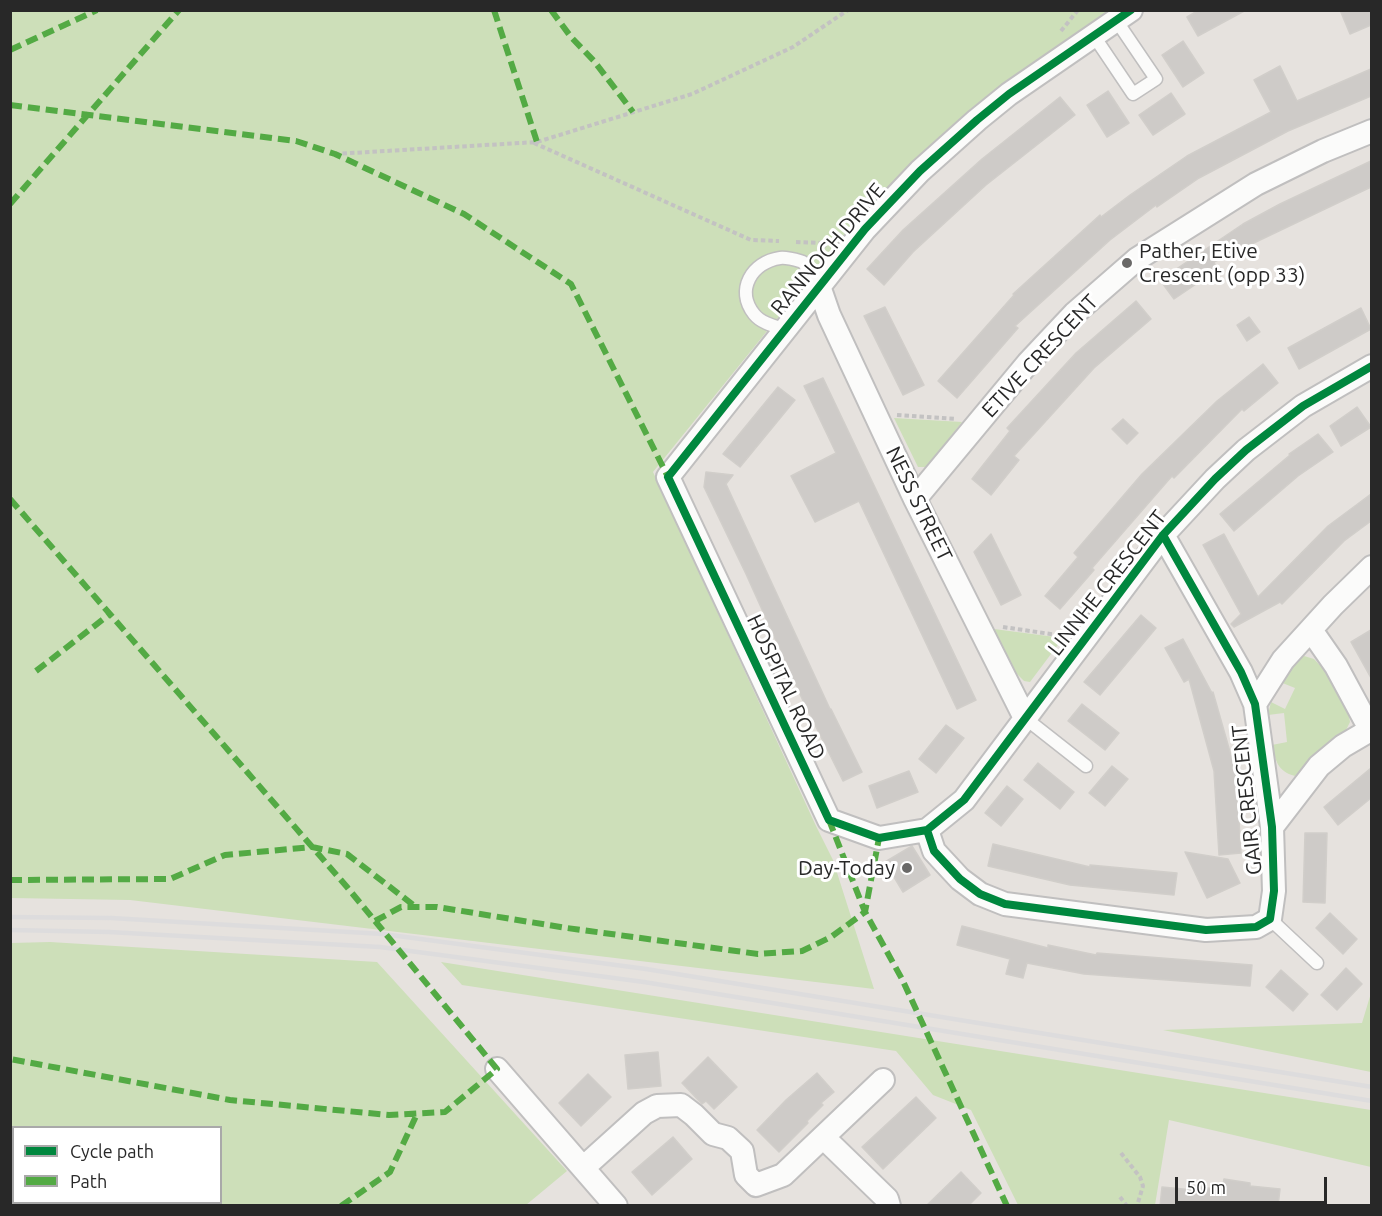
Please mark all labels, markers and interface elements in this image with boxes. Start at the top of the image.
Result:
street label: RANNOCH DRIVE [766,178,890,320]
place label: Pather, Etive Crescent (opp 33) [1139,238,1305,288]
marker: Pather, Etive Crescent (opp 33) [1120,256,1134,270]
street label: ETIVE CRESCENT [977,289,1103,423]
street label: NESS STREET [880,442,958,566]
street label: LINNHE CRESCENT [1042,505,1172,661]
street label: HOSPITAL ROAD [741,610,831,764]
street label: GAIR CRESCENT [1227,724,1267,876]
place label: Day-Today [798,855,895,881]
marker: Day-Today [900,861,914,875]
legend [12,1126,222,1204]
text: Cycle path [70,1141,154,1161]
scale bar [1178,1165,1330,1203]
text: Path [70,1171,107,1191]
text: 50 m [1186,1177,1226,1197]

